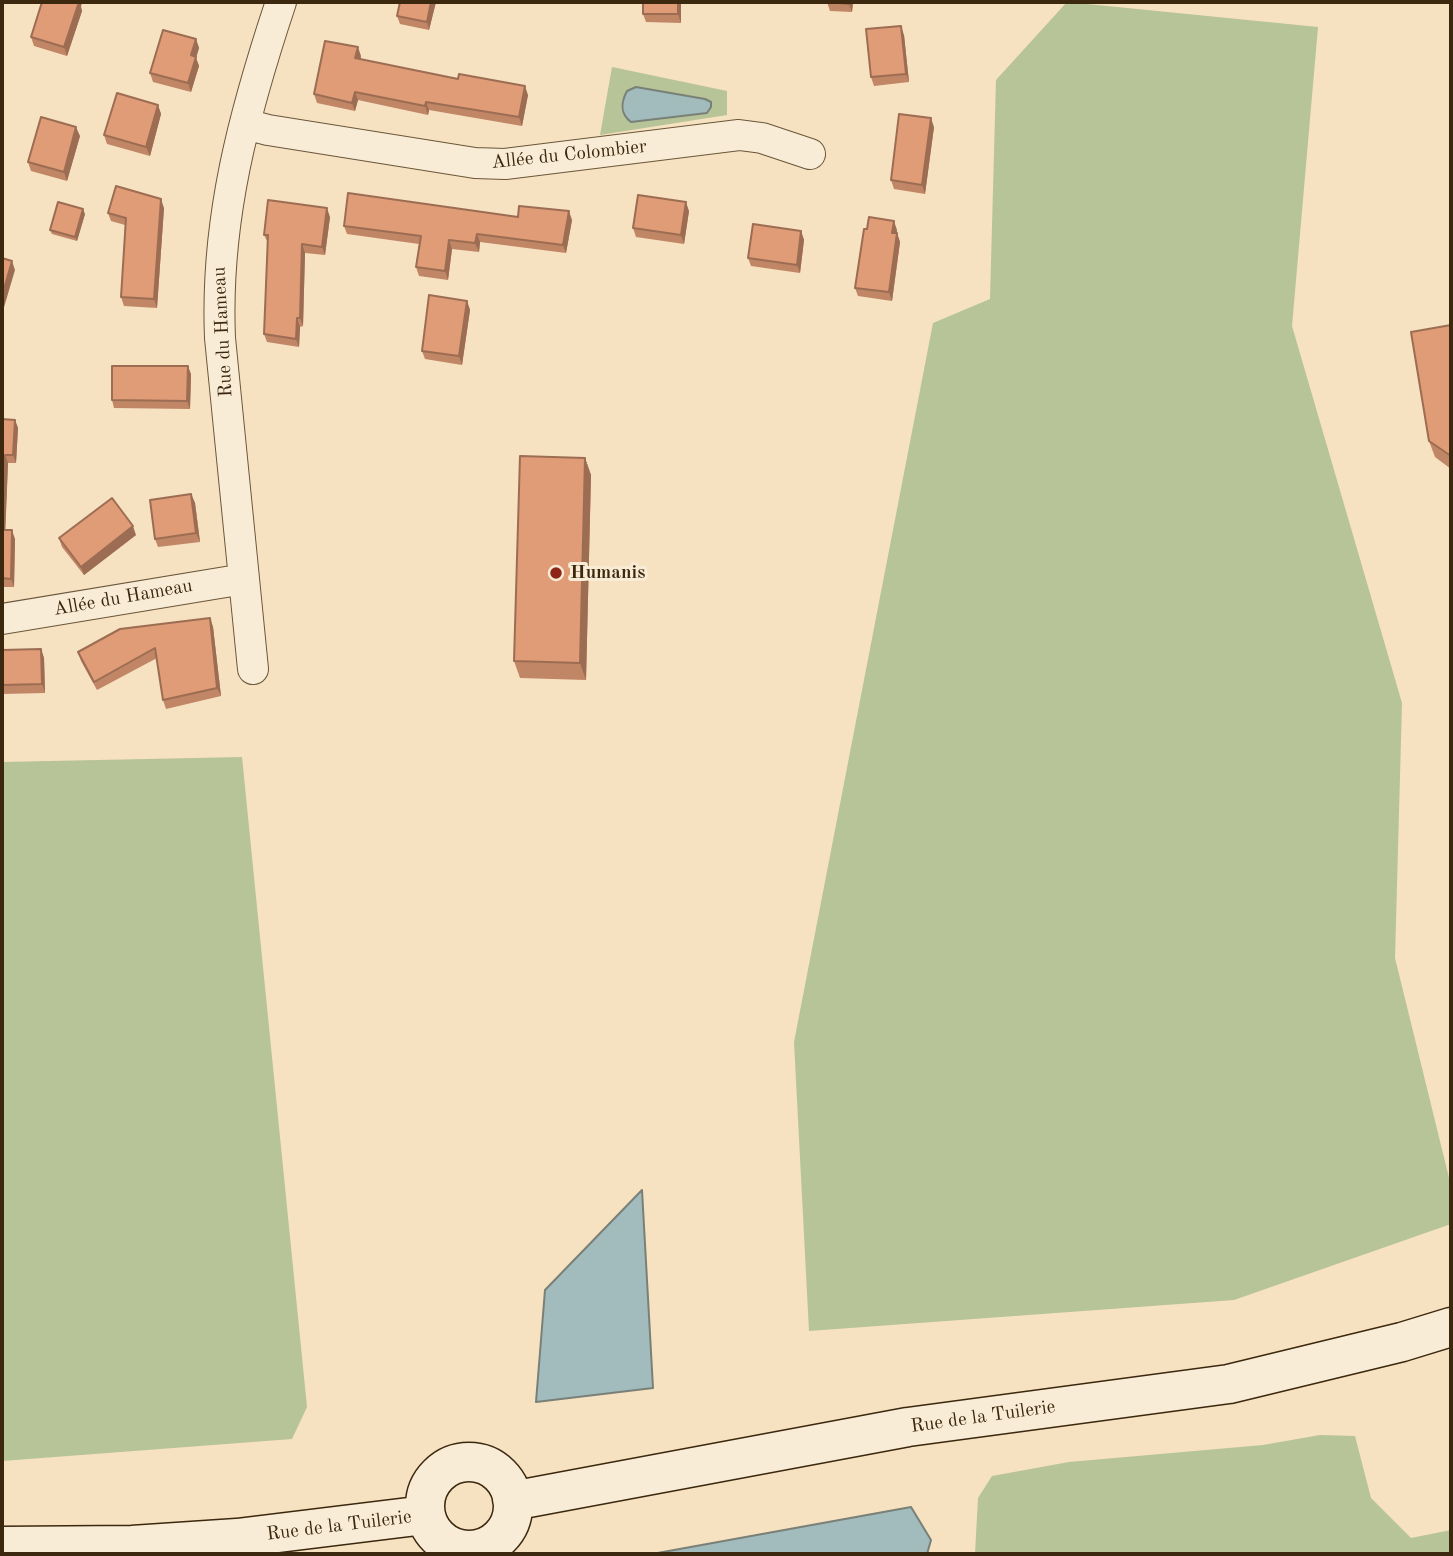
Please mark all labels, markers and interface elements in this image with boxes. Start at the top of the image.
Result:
street label: Allée du Colombier [490,136,648,174]
street label: Rue du Hameau [208,266,238,398]
place label: Humanis [570,562,645,584]
marker: Humanis [548,565,564,581]
street label: Allée du Hameau [52,575,194,621]
street label: Rue de la Tuilerie [909,1396,1057,1438]
street label: Rue de la Tuilerie [265,1506,413,1546]

